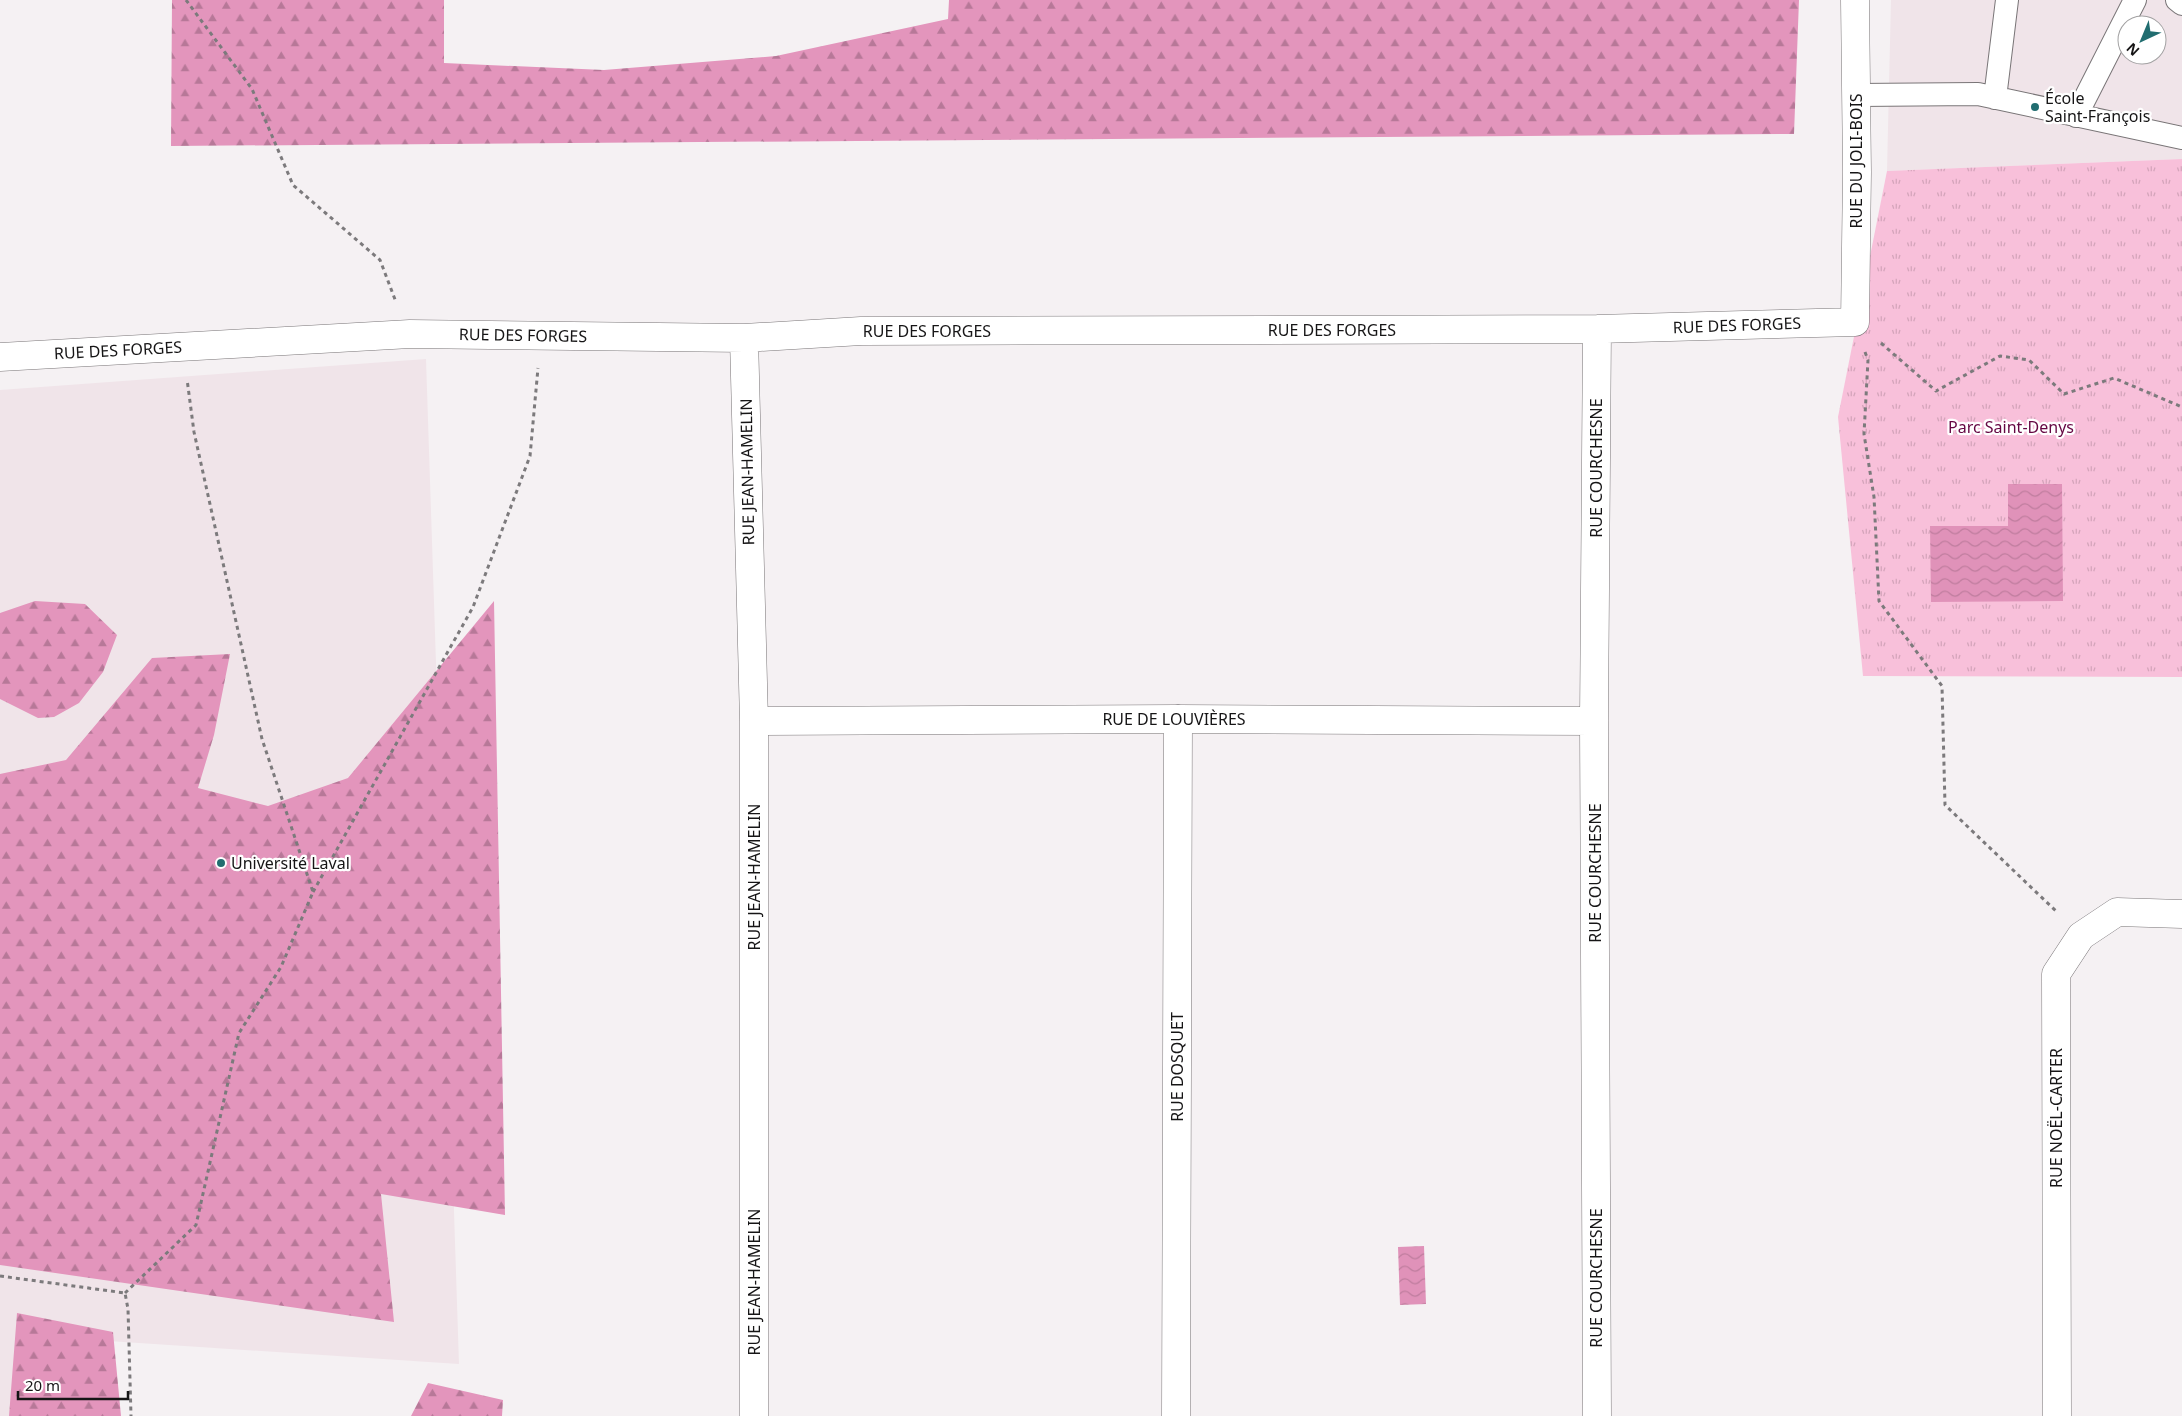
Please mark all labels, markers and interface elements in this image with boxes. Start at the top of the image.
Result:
north arrow [2117,15,2167,65]
text: N [2122,39,2143,61]
place label: École Saint-François [2045,87,2150,127]
street label: RUE DU JOLI-BOIS [1845,93,1867,229]
marker: École Saint-François [2029,101,2041,113]
street label: RUE DES FORGES [1672,312,1802,338]
street label: RUE DES FORGES [1268,319,1396,341]
street label: RUE DES FORGES [863,320,991,342]
street label: RUE DES FORGES [459,323,588,347]
street label: RUE DES FORGES [53,336,183,364]
street label: RUE JEAN-HAMELIN [735,398,759,546]
street label: RUE COURCHESNE [1585,398,1607,538]
park label: Parc Saint-Denys [1948,416,2074,438]
street label: RUE DE LOUVIÈRES [1102,708,1246,730]
street label: RUE COURCHESNE [1584,803,1606,943]
street label: RUE JEAN-HAMELIN [743,804,765,950]
place label: Université Laval [231,852,350,874]
marker: Université Laval [215,857,227,869]
street label: RUE DOSQUET [1166,1012,1188,1122]
street label: RUE NOËL-CARTER [2045,1048,2067,1188]
street label: RUE COURCHESNE [1585,1208,1607,1348]
street label: RUE JEAN-HAMELIN [743,1209,765,1355]
scale bar [18,1368,128,1400]
text: 20 m [25,1375,60,1395]

